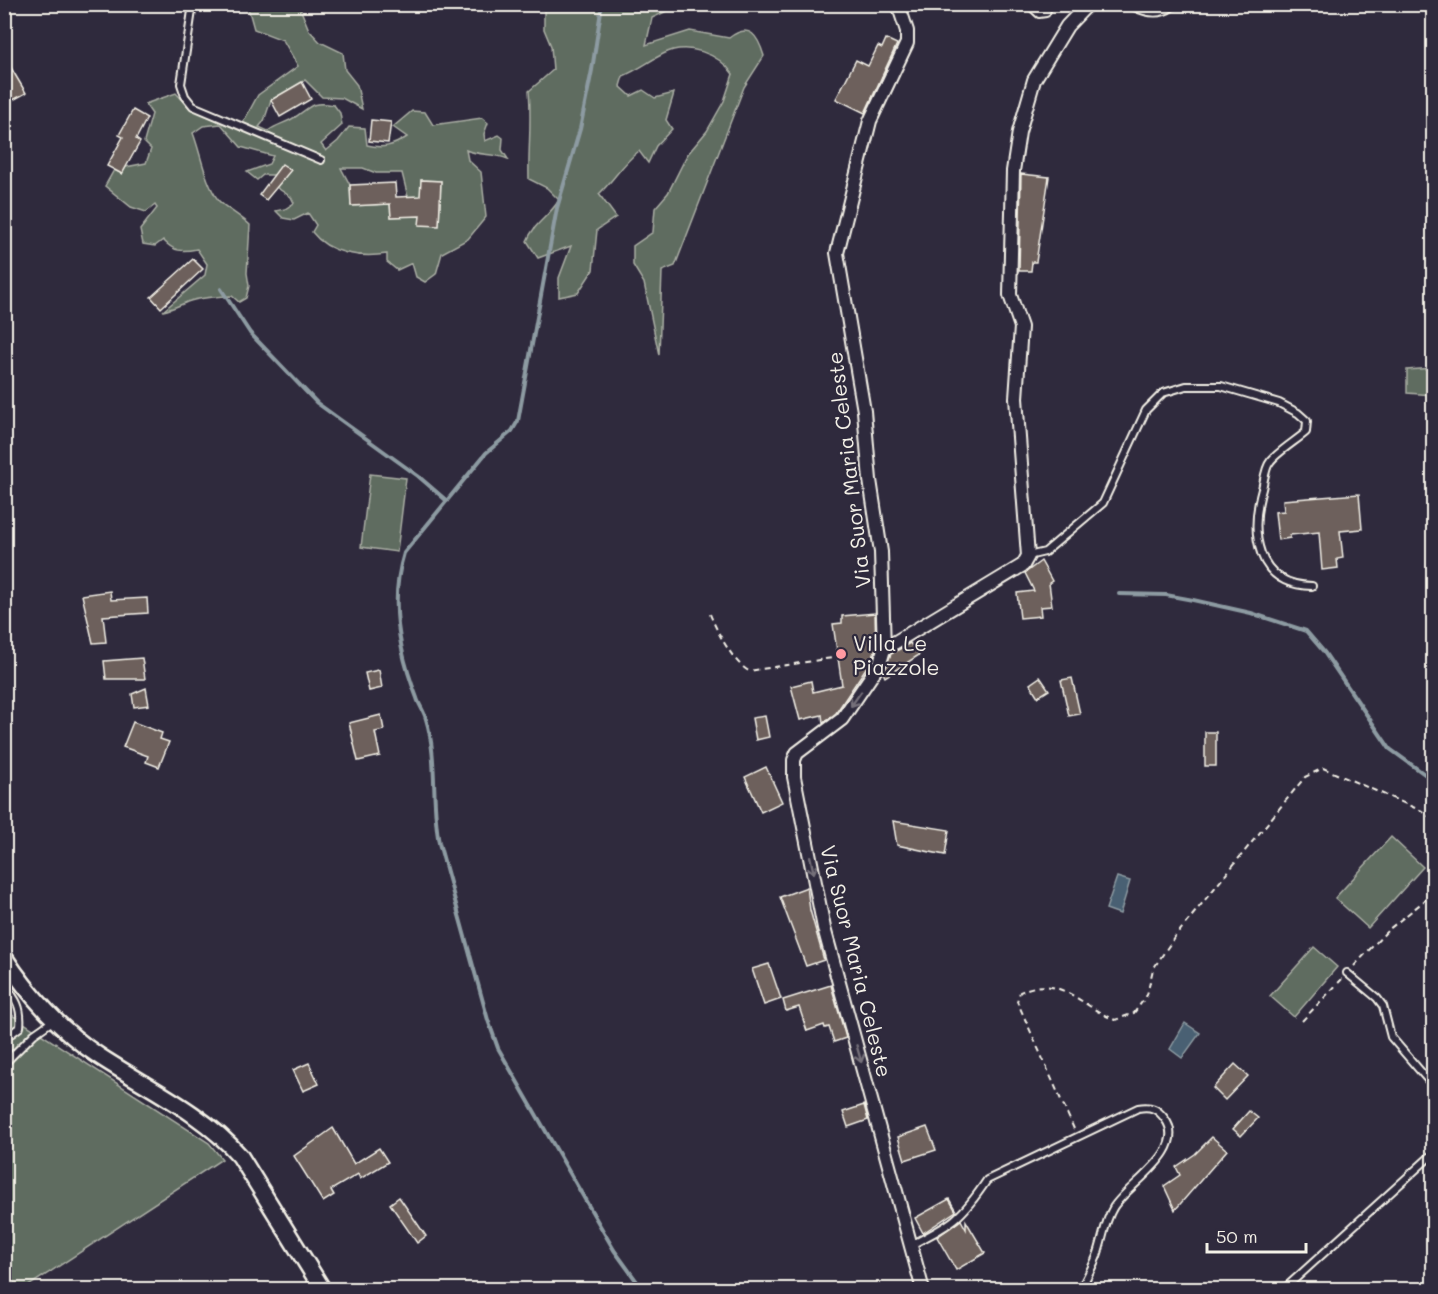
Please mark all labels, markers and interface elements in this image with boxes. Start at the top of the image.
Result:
street label: Via Suor Maria Celeste [820,350,876,590]
place label: Villa Le Piazzole [853,629,939,680]
marker: Villa Le Piazzole [834,647,848,661]
one-way arrow [850,691,862,707]
street label: Via Suor Maria Celeste [815,842,899,1080]
one-way arrow [807,855,819,874]
one-way arrow [854,1044,866,1063]
scale bar [1207,1216,1306,1254]
text: 50 m [1216,1224,1258,1248]

